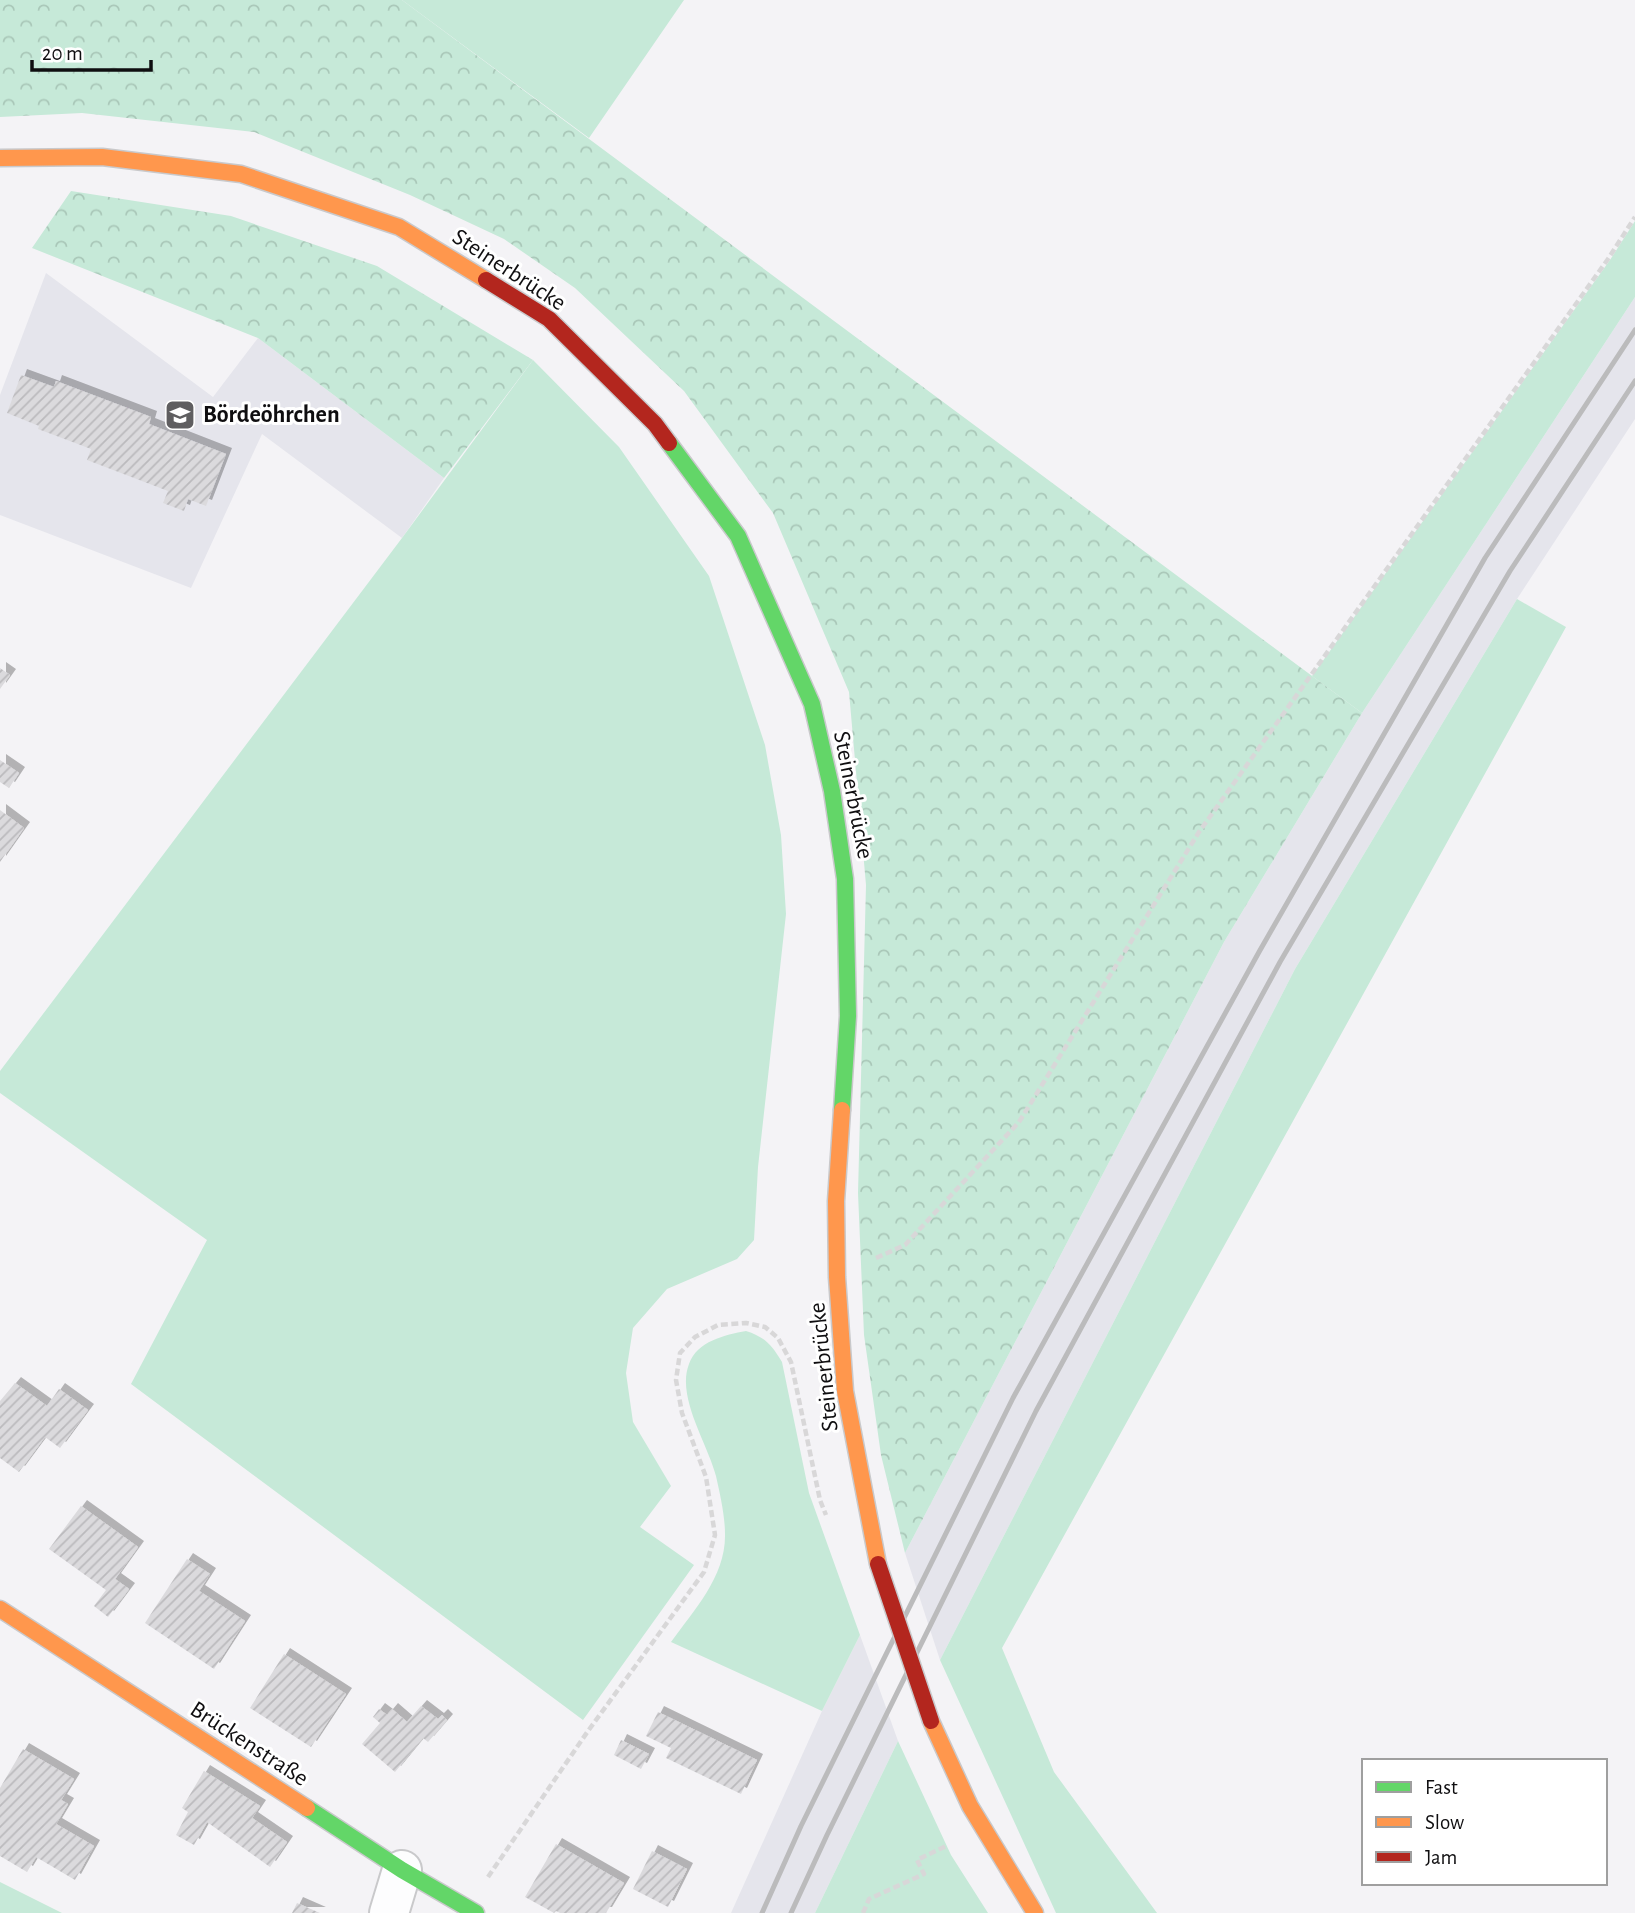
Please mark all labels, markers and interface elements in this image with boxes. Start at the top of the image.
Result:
scale bar [32,28,150,72]
text: 20 m [42,43,83,64]
street label: Steinerbrücke [448,225,570,315]
school or university icon: Bördeöhrchen [163,398,197,432]
place label: Bördeöhrchen [203,403,340,427]
street label: Steinerbrücke [829,729,877,861]
street label: Steinerbrücke [805,1301,843,1433]
street label: Brückenstraße [186,1697,312,1791]
legend [1362,1759,1607,1885]
text: Fast [1425,1777,1458,1798]
text: Slow [1425,1812,1464,1833]
text: Jam [1425,1847,1457,1868]

